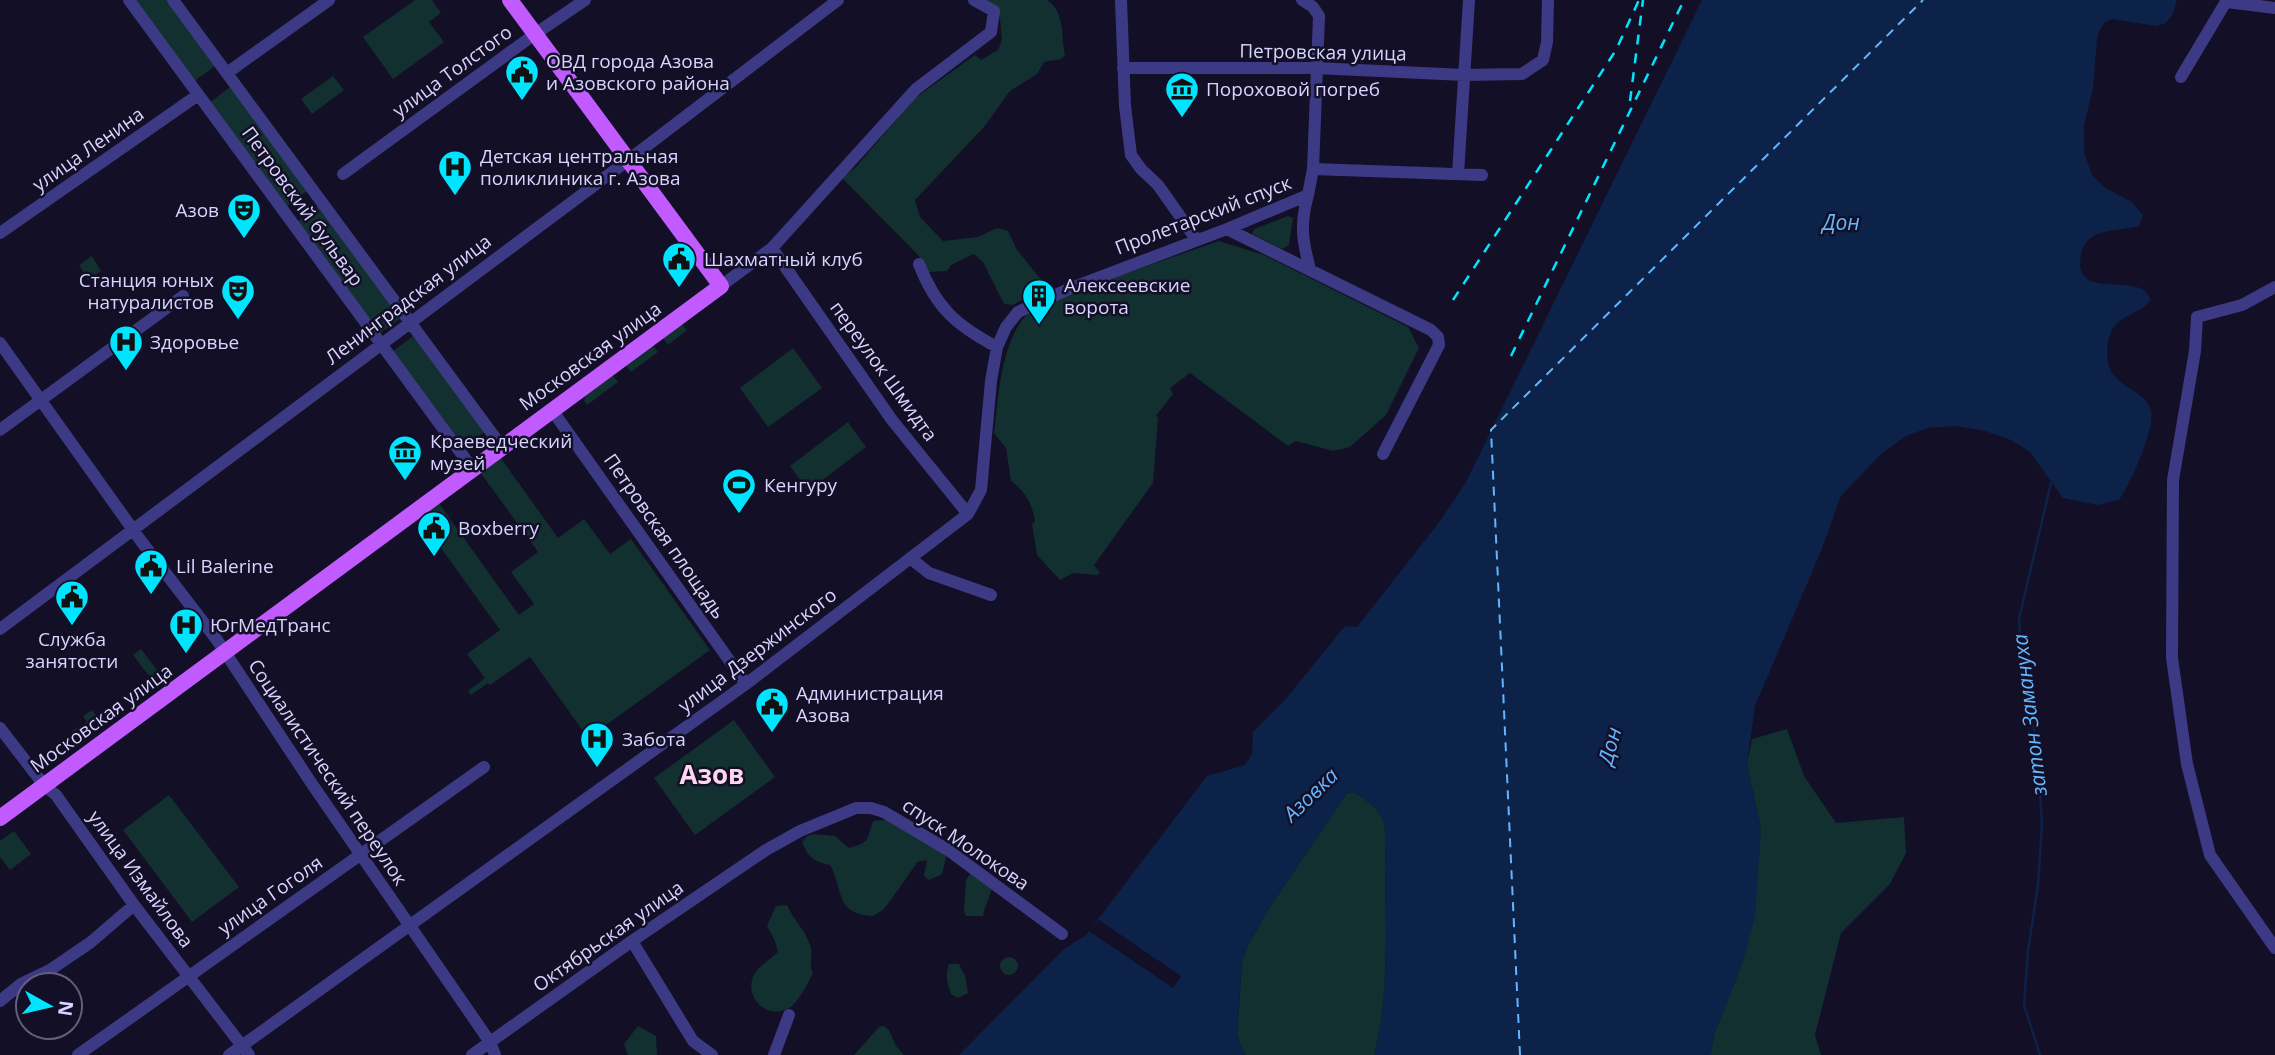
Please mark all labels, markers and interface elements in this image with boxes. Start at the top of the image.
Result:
street label: улица Толстого [387,19,517,123]
street label: Петровская улица [1239,38,1407,66]
place label: ОВД города Азова и Азовского района [546,48,730,96]
public building icon: ОВД города Азова и Азовского района [503,53,541,102]
museum icon: Пороховой погреб [1163,70,1201,119]
place label: Пороховой погреб [1206,76,1380,102]
street label: улица Ленина [27,101,149,197]
street label: Петровский бульвар [236,121,370,291]
place label: Детская центральная поликлиника г. Азова [480,143,681,191]
hospital icon: Детская центральная поликлиника г. Азова [436,148,474,197]
street label: Пролетарский спуск [1111,169,1295,261]
theatre icon: Азов [225,191,263,240]
place label: Азов [175,197,219,223]
water label: Дон [1820,208,1860,236]
street label: Ленинградская улица [320,228,496,370]
public building icon: Шахматный клуб [660,240,698,289]
place label: Шахматный клуб [704,246,863,272]
place label: Станция юных натуралистов [79,267,214,315]
theatre icon: Станция юных натуралистов [219,272,257,321]
place label: Алексеевские ворота [1064,272,1190,320]
building icon: Алексеевские ворота [1020,277,1058,326]
street label: Московская улица [514,296,666,416]
street label: переулок Шмидта [824,296,944,446]
hospital icon: Здоровье [107,323,145,372]
place label: Здоровье [150,329,239,355]
place label: Краеведческий музей [430,428,572,476]
museum icon: Краеведческий музей [386,433,424,482]
street label: Петровская площадь [598,448,732,624]
sports icon: Кенгуру [720,466,758,515]
place label: Кенгуру [764,472,838,498]
public building icon: Boxberry [415,509,453,558]
place label: Boxberry [458,515,539,541]
public building icon: Lil Balerine [132,547,170,596]
place label: Lil Balerine [176,553,274,579]
public building icon: Служба занятости [53,578,91,627]
street label: улица Дзержинского [672,582,842,718]
hospital icon: ЮгМедТранс [167,606,205,655]
place label: ЮгМедТранс [210,612,331,638]
place label: Служба занятости [26,626,118,674]
water label: затон Замануха [2005,632,2053,799]
street label: Социалистический переулок [242,654,414,890]
street label: Московская улица [25,658,177,778]
place label: Администрация Азова [796,680,944,728]
public building icon: Администрация Азова [753,685,791,734]
hospital icon: Забота [578,720,616,769]
water label: Дон [1590,724,1627,769]
place label: Забота [622,726,686,752]
district label: Азов [680,756,744,792]
water label: Азовка [1275,761,1344,829]
street label: спуск Молокова [897,792,1035,896]
street label: улица Измайлова [82,805,200,953]
street label: улица Гоголя [212,849,328,941]
street label: Октябрьская улица [528,874,688,998]
north arrow [14,971,84,1041]
text: N [52,999,80,1018]

